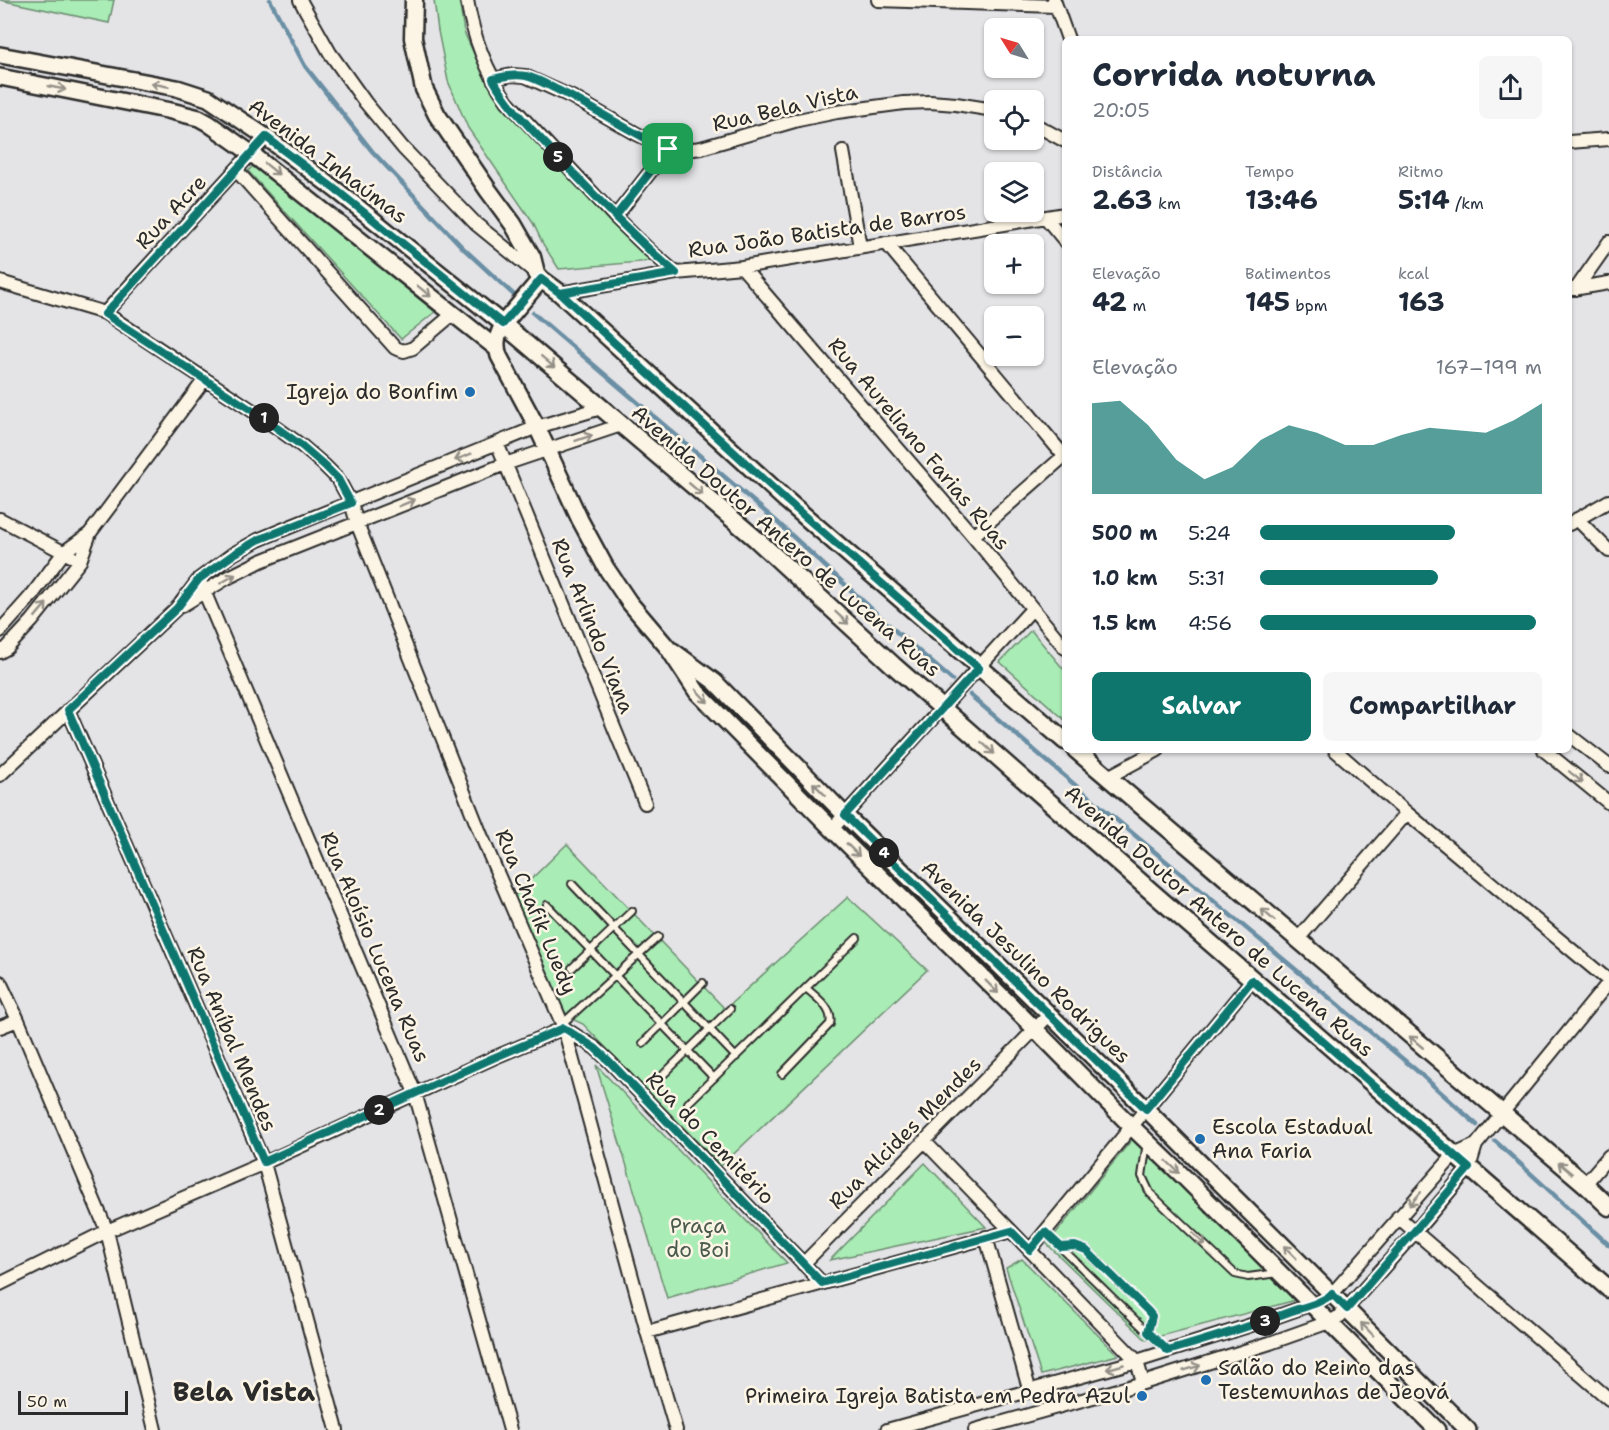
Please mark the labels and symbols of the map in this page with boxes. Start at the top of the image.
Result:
north arrow [984,18,1044,78]
street label: Rua Bela Vista [710,78,860,138]
one-way arrow [151,79,170,90]
one-way arrow [47,83,67,94]
street label: Avenida Inhaúmas [243,92,413,230]
pin [642,123,693,174]
pin: 5 [543,142,573,172]
one-way arrow [264,163,280,176]
street label: Rua Acre [129,169,213,255]
street label: Rua João Batista de Barros [686,198,968,264]
one-way arrow [416,285,432,298]
street label: Rua Aureliano Farias Ruas [822,332,1016,556]
one-way arrow [540,356,556,369]
place label: Igreja do Bonfim [286,378,458,406]
marker: Igreja do Bonfim [463,385,477,399]
street label: Avenida Doutor Antero de Lucena Ruas [625,399,947,683]
pin: 1 [249,403,279,433]
one-way arrow [574,431,593,442]
one-way arrow [455,452,473,463]
one-way arrow [688,482,704,495]
one-way arrow [398,497,416,508]
street label: Rua Arlindo Viana [545,534,641,718]
one-way arrow [219,573,236,585]
one-way arrow [34,603,47,619]
one-way arrow [834,611,849,625]
one-way arrow [695,688,709,703]
one-way arrow [980,741,996,754]
one-way arrow [1568,770,1584,783]
street label: Avenida Doutor Antero de Lucena Ruas [1058,779,1380,1063]
one-way arrow [812,781,826,796]
street label: Rua Chafik Luedy [489,825,583,999]
street label: Rua Aloísio Lucena Ruas [314,827,436,1067]
pin: 4 [869,838,899,868]
one-way arrow [845,843,860,858]
street label: Avenida Jesulino Rodrigues [915,854,1137,1070]
one-way arrow [1261,908,1276,922]
street label: Rua Aníbal Mendes [180,942,284,1136]
one-way arrow [984,980,999,994]
one-way arrow [1409,1035,1424,1049]
street label: Rua Alcides Mendes [823,1051,987,1215]
street label: Rua do Cemitério [639,1066,781,1210]
pin: 2 [364,1095,394,1125]
place label: Escola Estadual Ana Faria [1212,1113,1373,1165]
marker: Escola Estadual Ana Faria [1193,1132,1207,1146]
one-way arrow [1166,1159,1181,1174]
one-way arrow [1558,1161,1573,1175]
one-way arrow [1408,1191,1422,1206]
park label: Praça do Boi [666,1212,730,1264]
one-way arrow [1191,1232,1206,1247]
one-way arrow [1283,1245,1298,1260]
pin: 3 [1250,1306,1280,1336]
one-way arrow [1360,1322,1374,1337]
place label: Salão do Reino das Testemunhas de Jeová [1218,1354,1449,1406]
one-way arrow [1106,1362,1125,1373]
one-way arrow [1182,1362,1201,1373]
district label: Bela Vista [173,1373,316,1410]
marker: Salão do Reino das Testemunhas de Jeová [1199,1373,1213,1387]
place label: Primeira Igreja Batista em Pedra Azul [745,1382,1131,1410]
scale bar [18,1388,128,1416]
marker: Primeira Igreja Batista em Pedra Azul [1135,1389,1149,1403]

